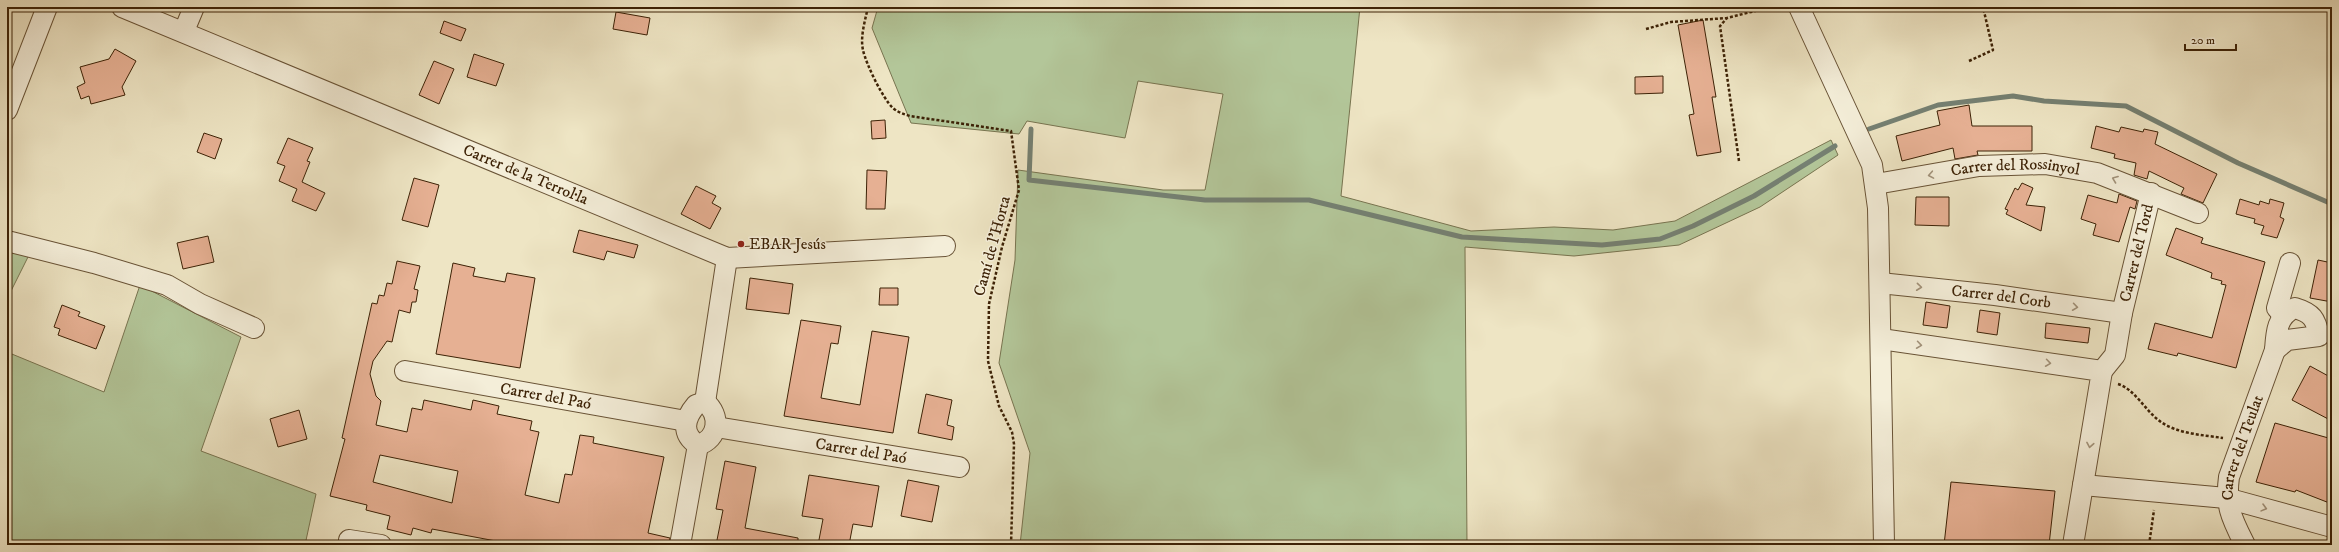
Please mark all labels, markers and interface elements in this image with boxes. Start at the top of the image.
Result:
scale bar [2185,26,2236,52]
text: 20 m [2191,33,2215,48]
street label: Carrer de la Terrol·la [460,140,591,209]
street label: Carrer del Rossinyol [1949,154,2082,181]
one-way arrow [1928,170,1935,178]
one-way arrow [2111,176,2118,184]
street label: Camí de l'Horta [969,194,1015,298]
street label: Carrer del Tord [2115,202,2158,304]
place label: EBAR Jesús [749,234,826,254]
marker: EBAR Jesús [736,239,746,249]
street label: Carrer del Corb [1951,281,2052,313]
one-way arrow [1916,282,1922,291]
one-way arrow [2072,302,2078,311]
one-way arrow [1916,340,1922,349]
one-way arrow [2045,358,2051,367]
street label: Carrer del Paó [499,378,593,414]
street label: Carrer del Teulat [2218,392,2268,501]
street label: Carrer del Paó [814,434,908,468]
one-way arrow [2086,442,2095,448]
one-way arrow [2260,503,2267,512]

